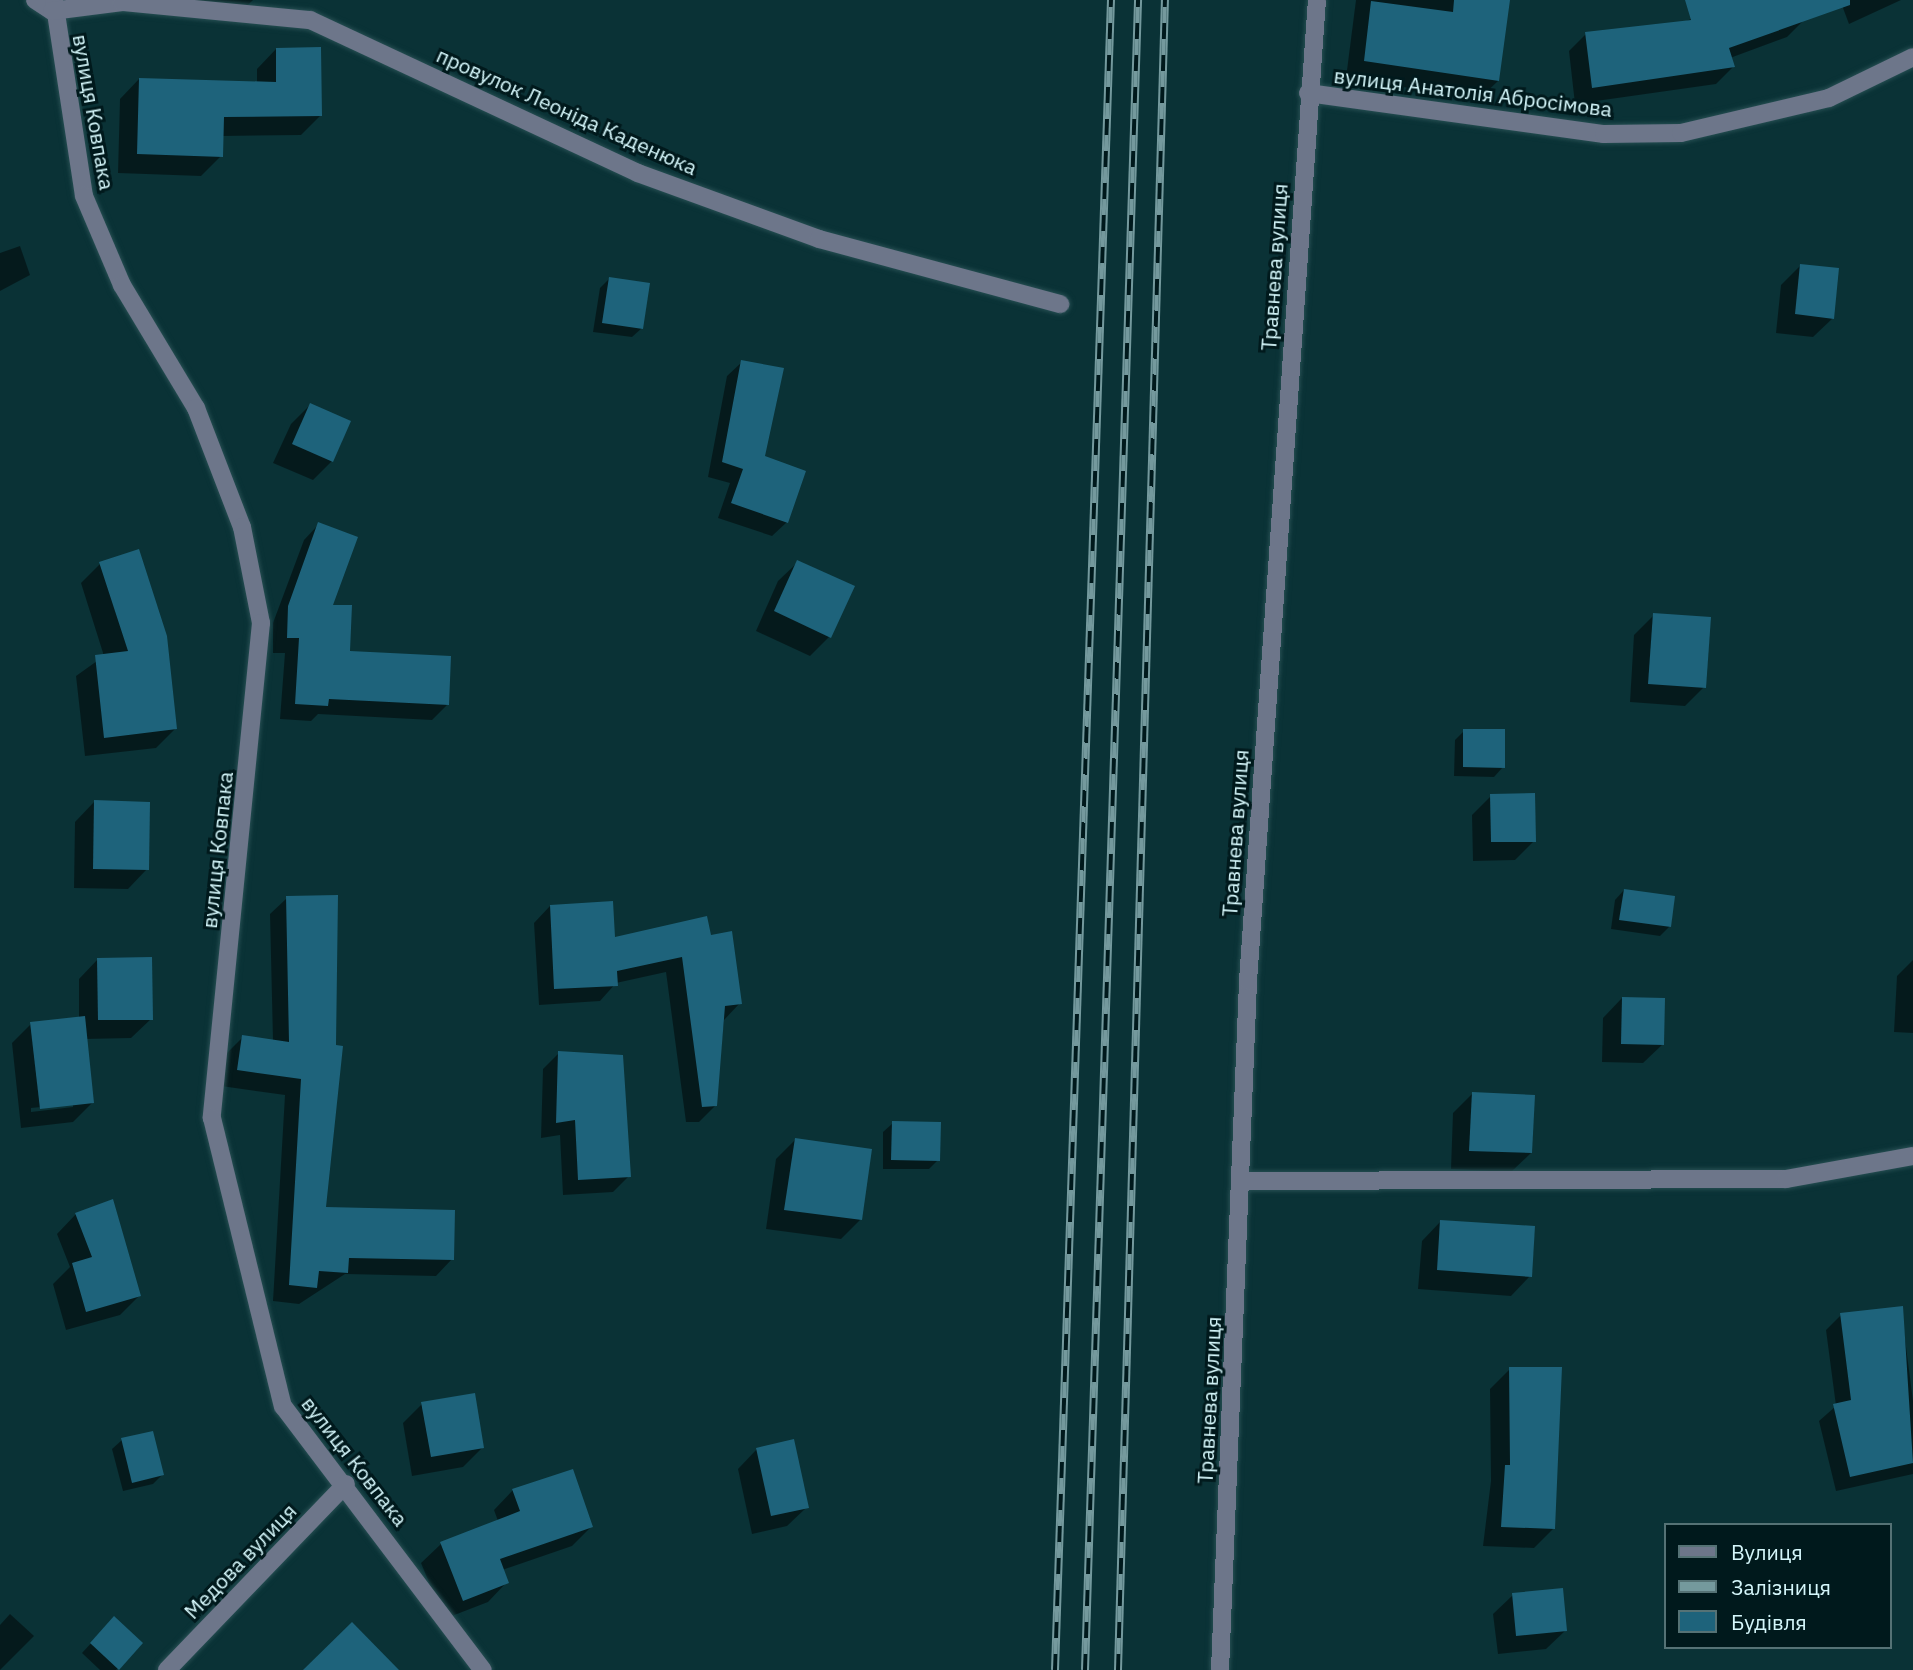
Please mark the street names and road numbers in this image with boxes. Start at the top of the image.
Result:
street label: вулиця Ковпака [68,32,120,192]
street label: провулок Леоніда Каденюка [433,42,701,180]
street label: вулиця Анатолія Абросімова [1332,62,1614,122]
street label: Травнева вулиця [1256,183,1292,351]
street label: Травнева вулиця [1217,749,1253,917]
street label: вулиця Ковпака [196,770,238,930]
street label: Травнева вулиця [1192,1316,1226,1484]
street label: вулиця Ковпака [297,1391,413,1531]
street label: Медова вулиця [179,1498,301,1624]

